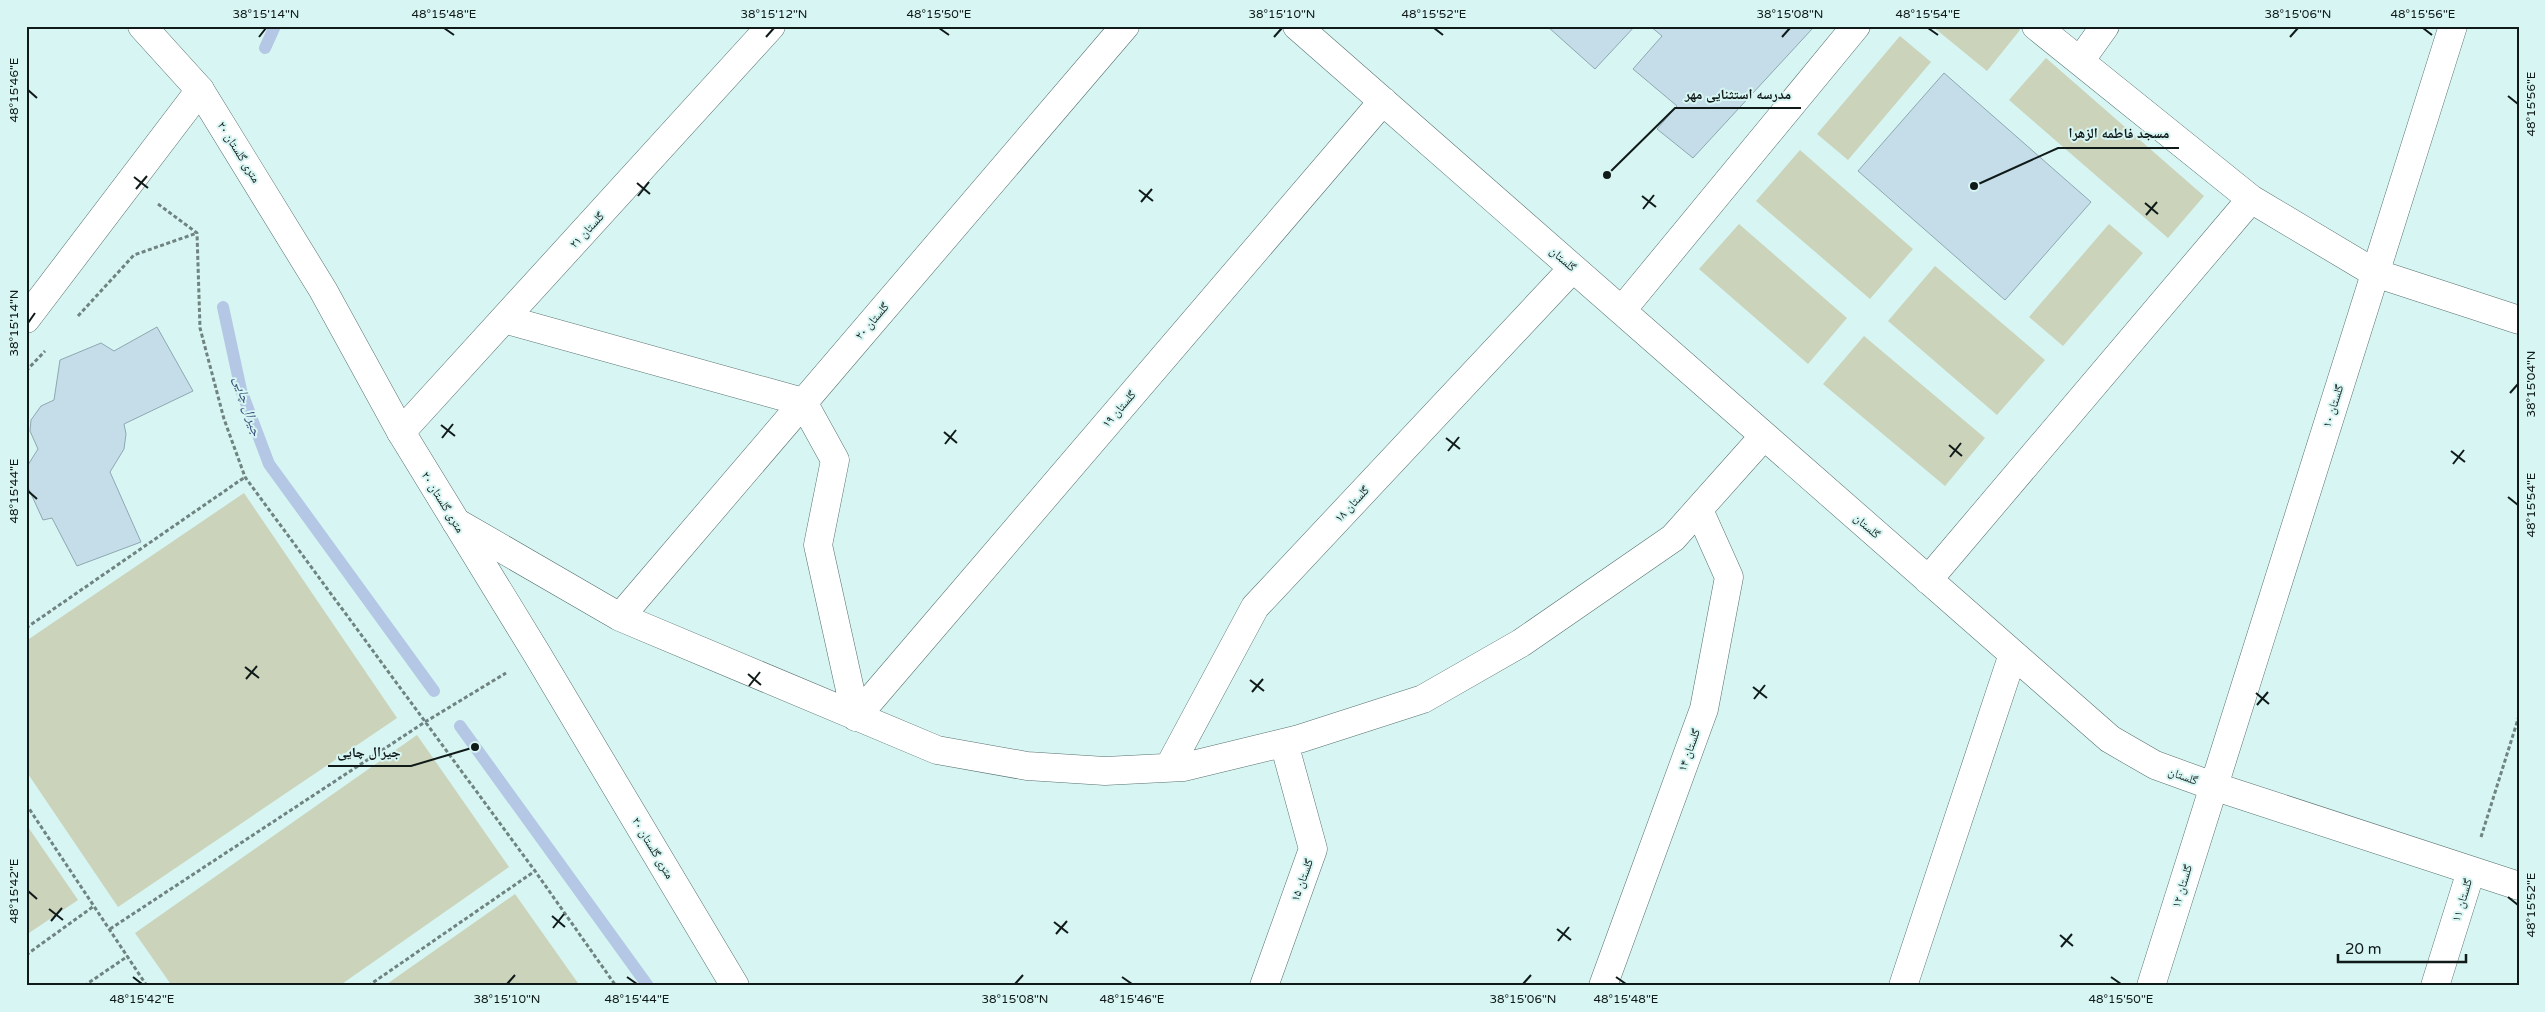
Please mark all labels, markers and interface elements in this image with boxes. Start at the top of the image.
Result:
text: 38°15'14"N [233,7,300,21]
text: 48°15'48"E [411,7,477,21]
text: 38°15'12"N [741,7,808,21]
text: 48°15'50"E [906,7,972,21]
text: 38°15'10"N [1249,7,1316,21]
text: 48°15'52"E [1401,7,1467,21]
text: 38°15'08"N [1757,7,1824,21]
text: 48°15'54"E [1895,7,1961,21]
text: 38°15'06"N [2265,7,2332,21]
text: 48°15'56"E [2390,7,2456,21]
text: 48°15'46"E [7,57,21,123]
text: 48°15'56"E [2524,71,2538,137]
callout: مدرسه استثنایی مهر [1675,79,1801,108]
text: مدرسه استثنایی مهر [1684,86,1791,103]
street label: ۲۰ متری گلستان [215,119,263,185]
callout: مسجد فاطمه الزهرا [2058,119,2179,148]
text: مسجد فاطمه الزهرا [2069,125,2169,142]
street label: گلستان ۲۱ [567,209,607,251]
street label: گلستان [1547,244,1579,274]
text: 38°15'14"N [7,290,21,357]
street label: گلستان ۲۰ [852,300,892,342]
text: 38°15'04"N [2524,351,2538,418]
water label: جیرال چایی [230,374,265,439]
street label: گلستان ۱۰ [2320,383,2346,429]
street label: گلستان ۱۹ [1099,388,1139,430]
text: 48°15'44"E [7,458,21,524]
street label: ۲۰ متری گلستان [419,469,467,535]
text: 48°15'54"E [2524,472,2538,538]
street label: گلستان ۱۸ [1332,483,1372,525]
street label: گلستان [1851,511,1883,541]
street label: گلستان ۱۴ [1675,727,1703,773]
callout: جیرال چایی [328,737,411,766]
text: جیرال چایی [337,744,401,761]
street label: گلستان [2166,764,2200,788]
street label: ۲۰ متری گلستان [629,815,677,881]
street label: گلستان ۱۵ [1288,857,1316,903]
text: 48°15'42"E [7,858,21,924]
street label: گلستان ۱۲ [2169,863,2195,909]
text: 48°15'52"E [2524,872,2538,938]
street label: گلستان ۱۱ [2449,877,2475,923]
scale bar [2338,932,2465,964]
text: 20 m [2345,940,2382,958]
text: 48°15'42"E [109,992,175,1006]
text: 38°15'10"N [474,992,541,1006]
text: 48°15'44"E [604,992,670,1006]
text: 38°15'08"N [982,992,1049,1006]
text: 48°15'46"E [1099,992,1165,1006]
text: 38°15'06"N [1490,992,1557,1006]
text: 48°15'48"E [1593,992,1659,1006]
text: 48°15'50"E [2088,992,2154,1006]

